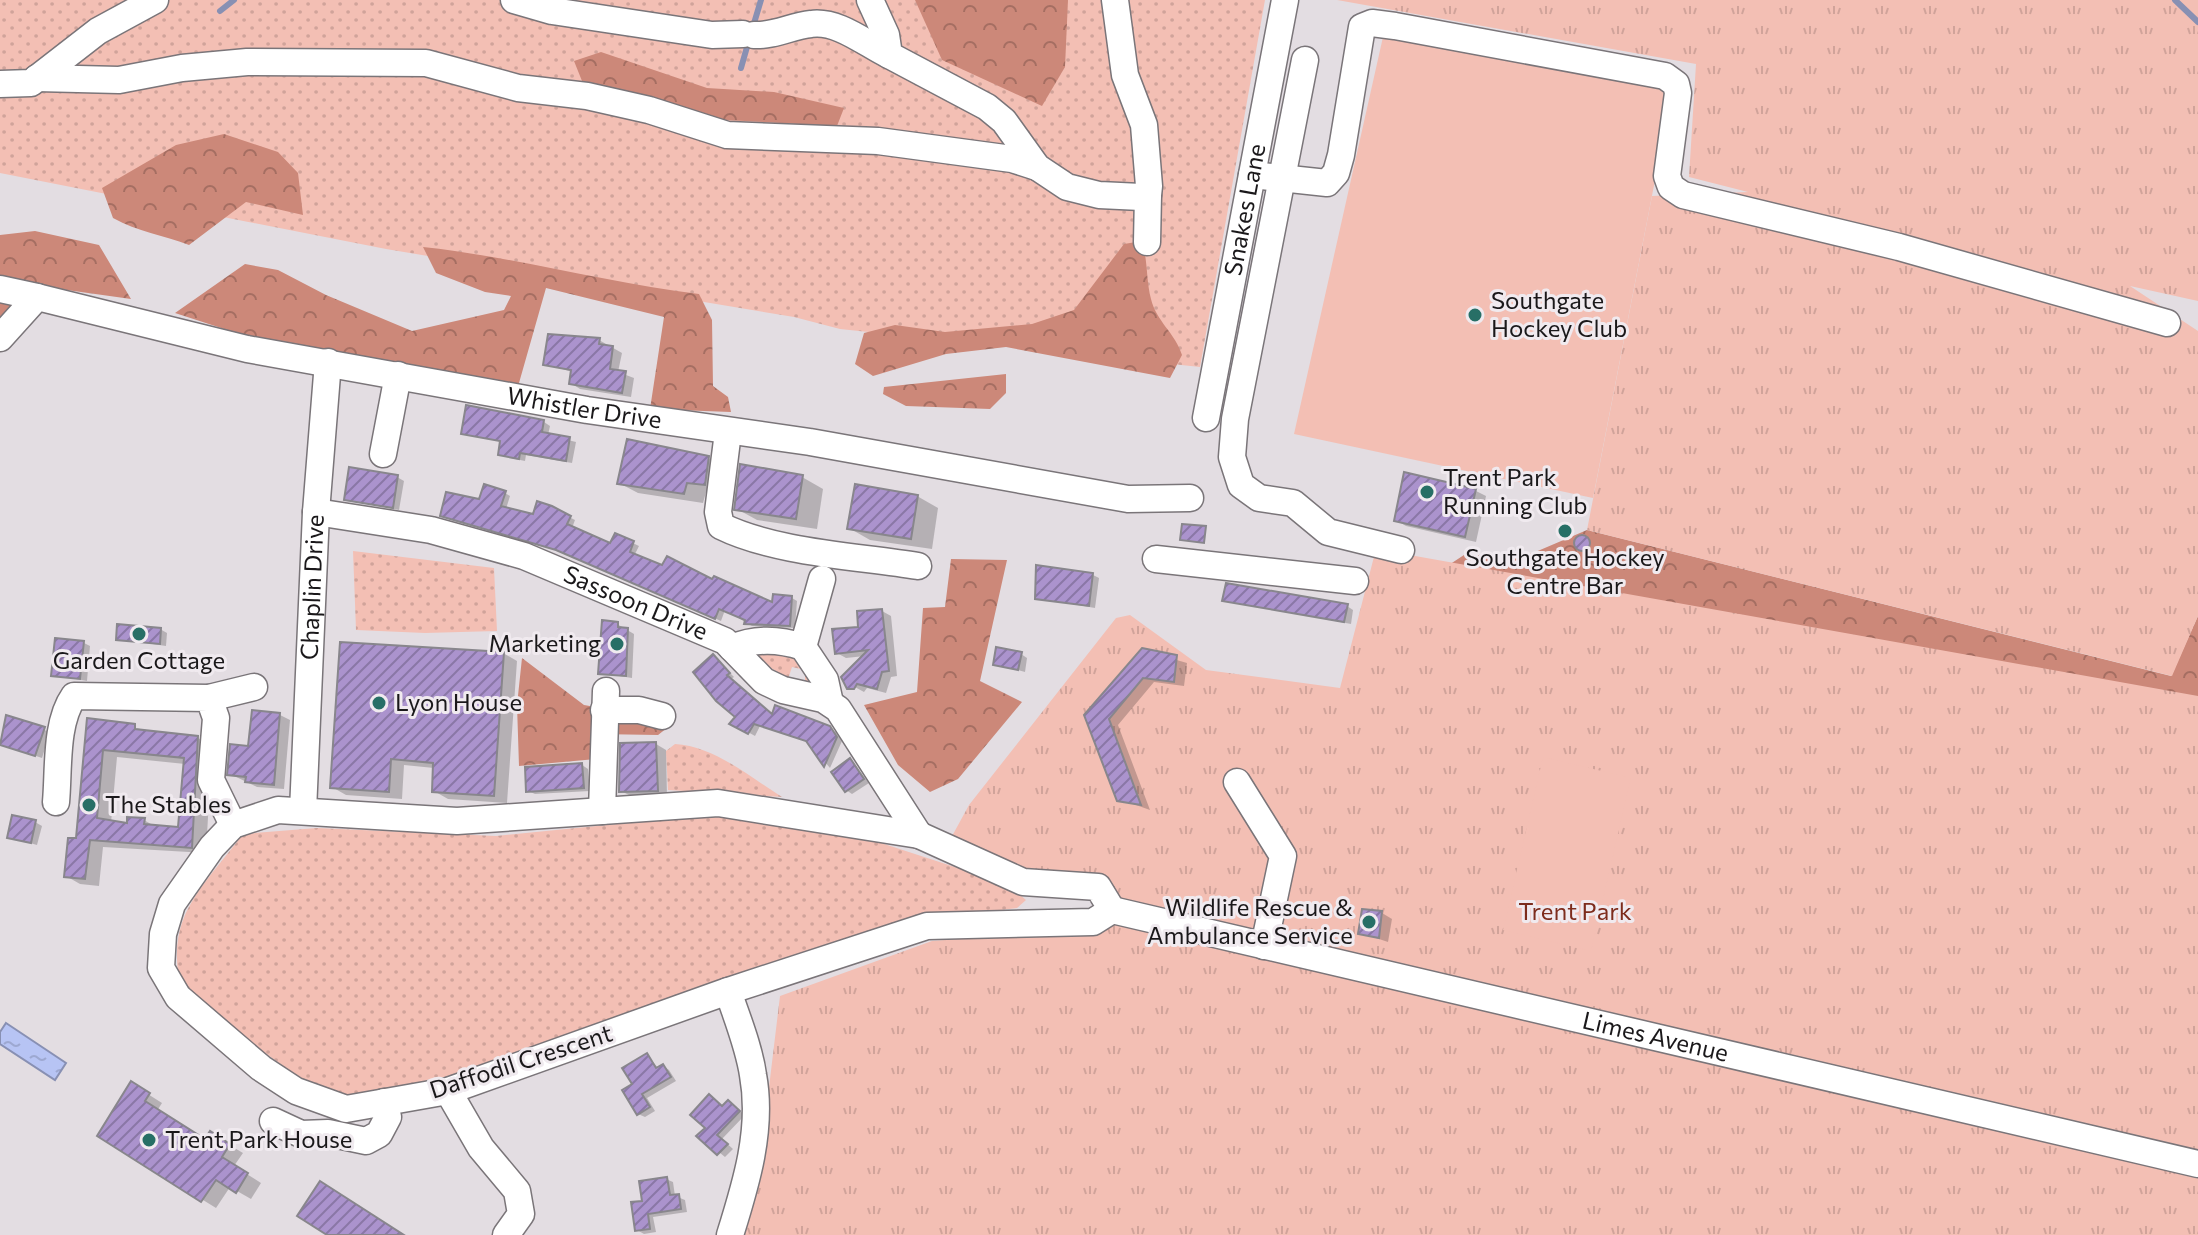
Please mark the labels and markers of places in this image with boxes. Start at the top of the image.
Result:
place label: Southgate Hockey Club [1491,285,1627,342]
marker: Southgate Hockey Club [1466,306,1484,324]
place label: Trent Park Running Club [1443,462,1588,519]
marker: Trent Park Running Club [1418,483,1436,501]
marker: Southgate Hockey Centre Bar [1556,522,1574,540]
place label: Southgate Hockey Centre Bar [1465,542,1665,599]
marker: Garden Cottage [130,625,148,643]
place label: Marketing [488,628,601,657]
marker: Marketing [608,635,626,653]
place label: Garden Cottage [53,645,225,674]
place label: Lyon House [395,687,522,716]
marker: Lyon House [370,694,388,712]
place label: The Stables [105,789,232,818]
marker: The Stables [80,796,98,814]
place label: Wildlife Rescue & Ambulance Service [1147,892,1353,949]
marker: Wildlife Rescue & Ambulance Service [1360,913,1378,931]
place label: Trent Park House [165,1124,353,1153]
marker: Trent Park House [140,1131,158,1149]

